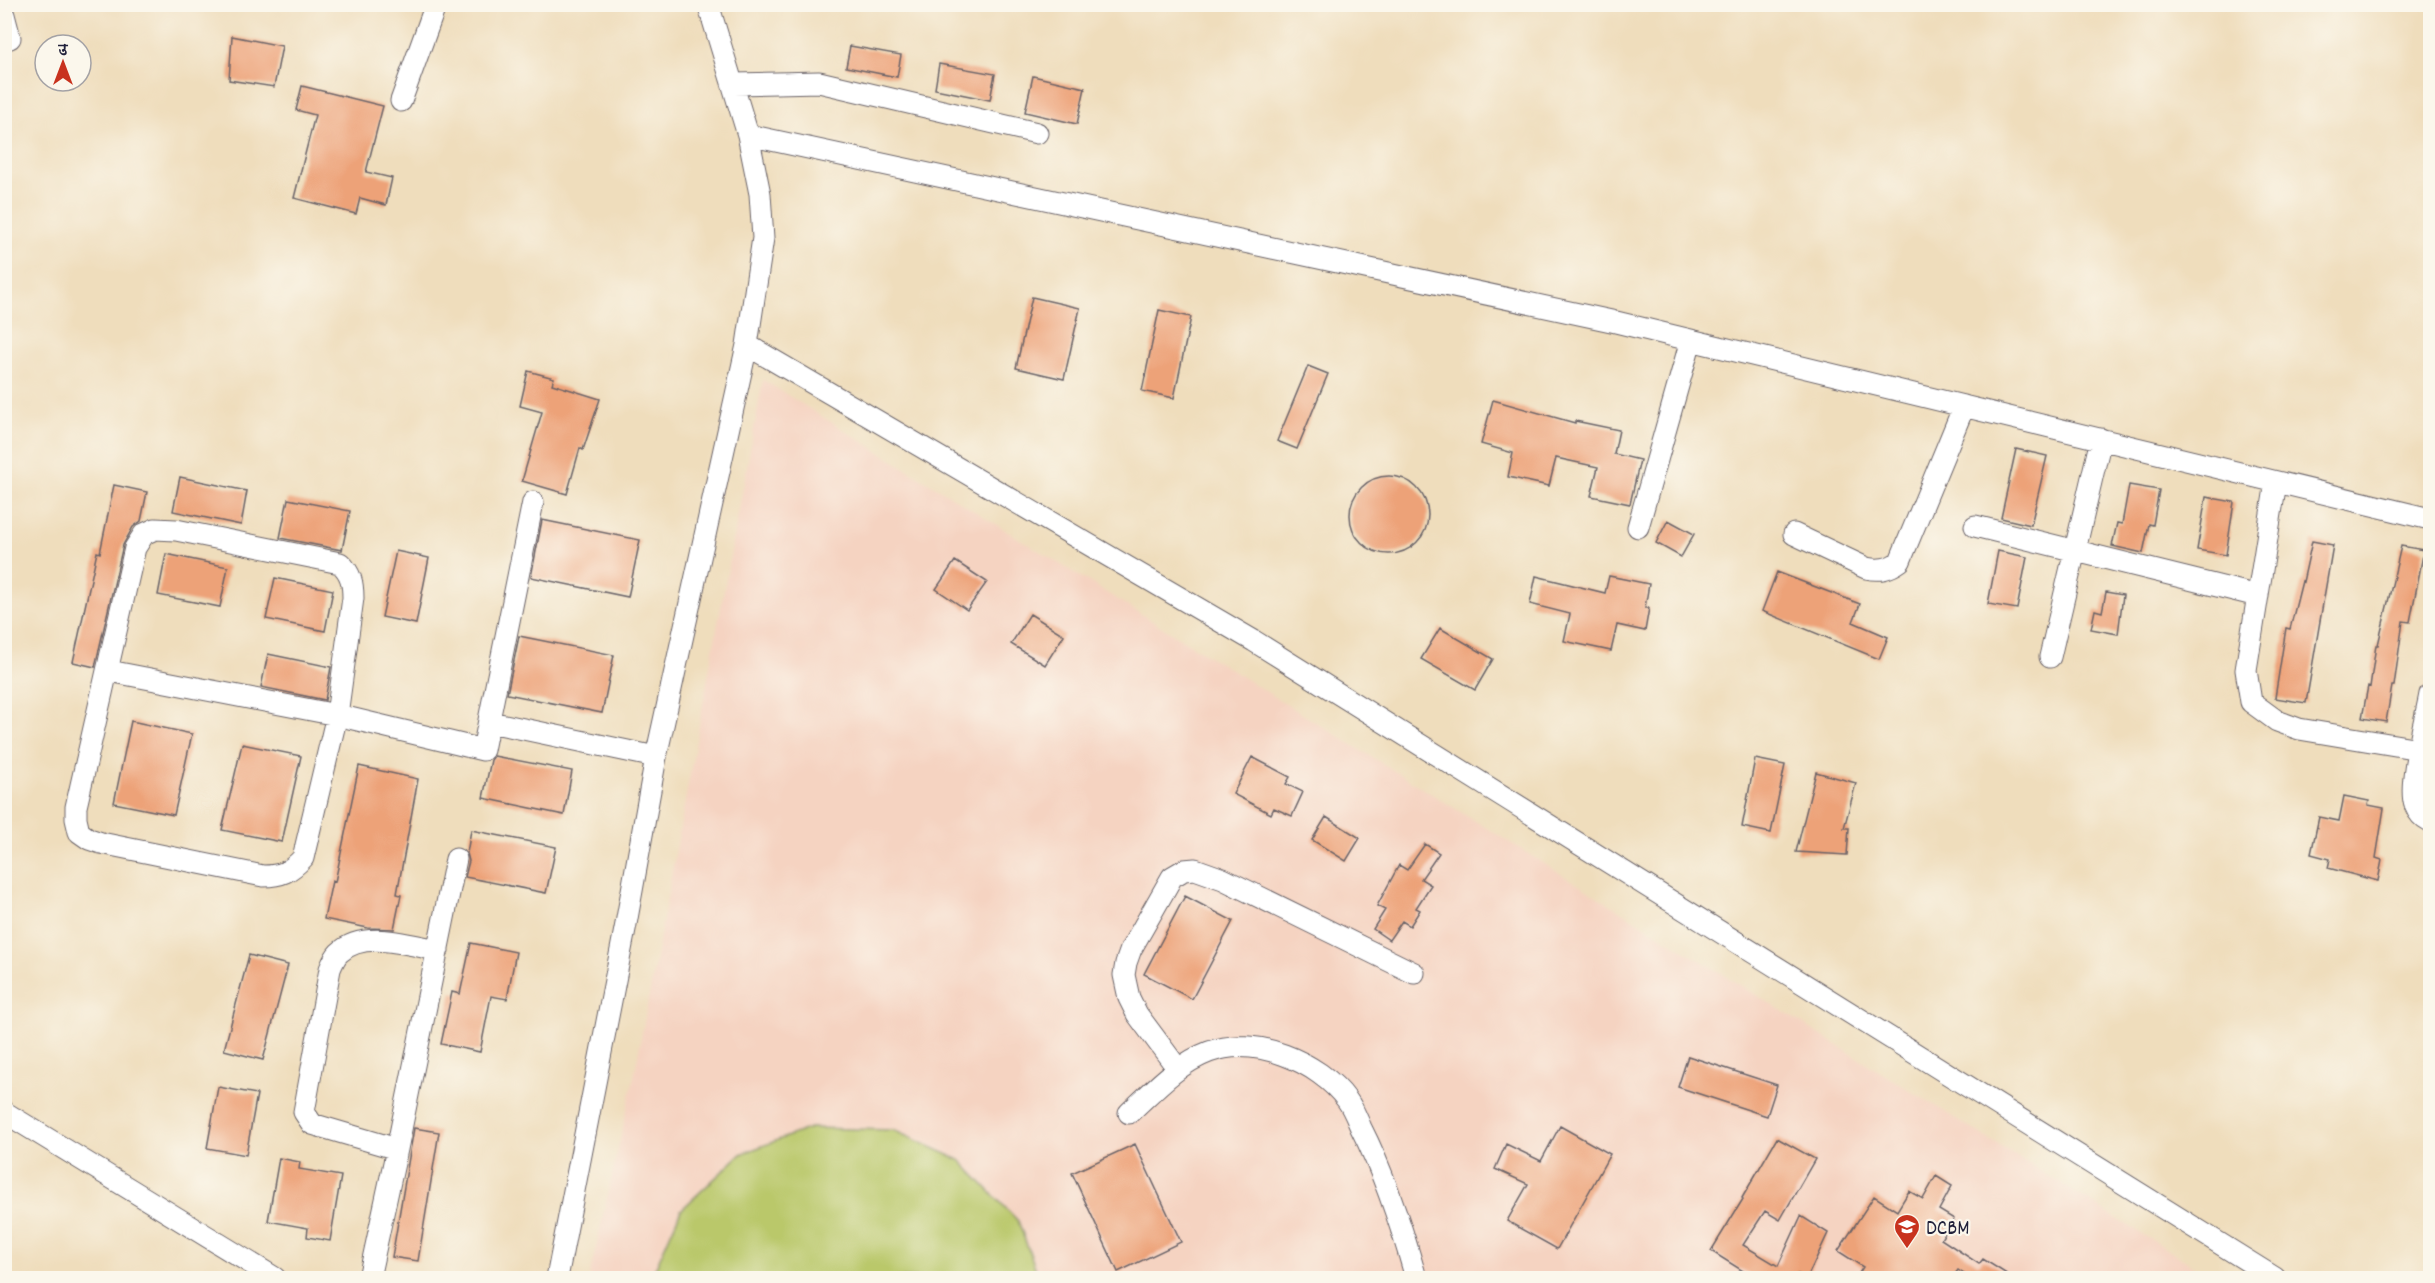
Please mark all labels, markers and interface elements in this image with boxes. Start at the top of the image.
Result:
north arrow [33,33,93,93]
text: उ [57,39,68,62]
school or university icon: DCBM [1892,1212,1922,1250]
place label: DCBM [1926,1215,1969,1245]

